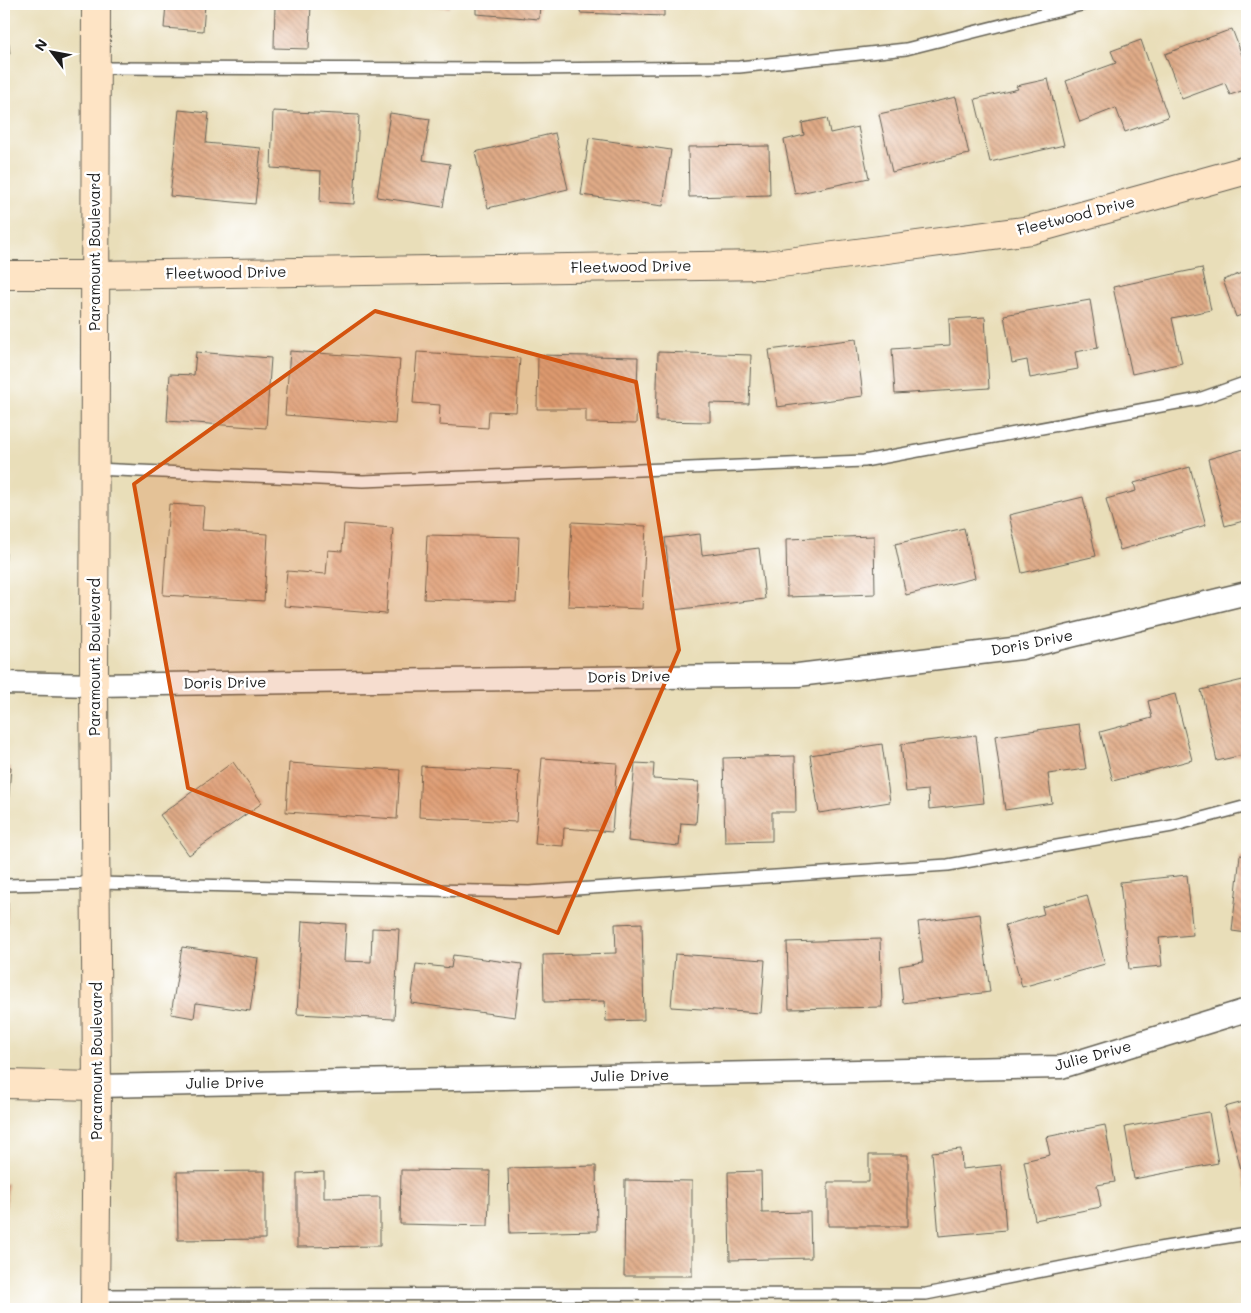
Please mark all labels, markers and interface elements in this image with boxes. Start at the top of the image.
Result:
north arrow [28,28,78,78]
text: N [30,35,51,54]
street label: Paramount Boulevard [84,173,104,331]
street label: Fleetwood Drive [1015,191,1137,239]
street label: Fleetwood Drive [570,255,692,277]
street label: Fleetwood Drive [165,261,287,283]
street label: Paramount Boulevard [84,578,104,736]
street label: Doris Drive [989,624,1074,660]
street label: Doris Drive [587,665,671,687]
street label: Doris Drive [183,671,267,693]
street label: Paramount Boulevard [86,982,106,1140]
street label: Julie Drive [1052,1035,1133,1075]
street label: Julie Drive [591,1064,669,1086]
street label: Julie Drive [186,1071,264,1093]

